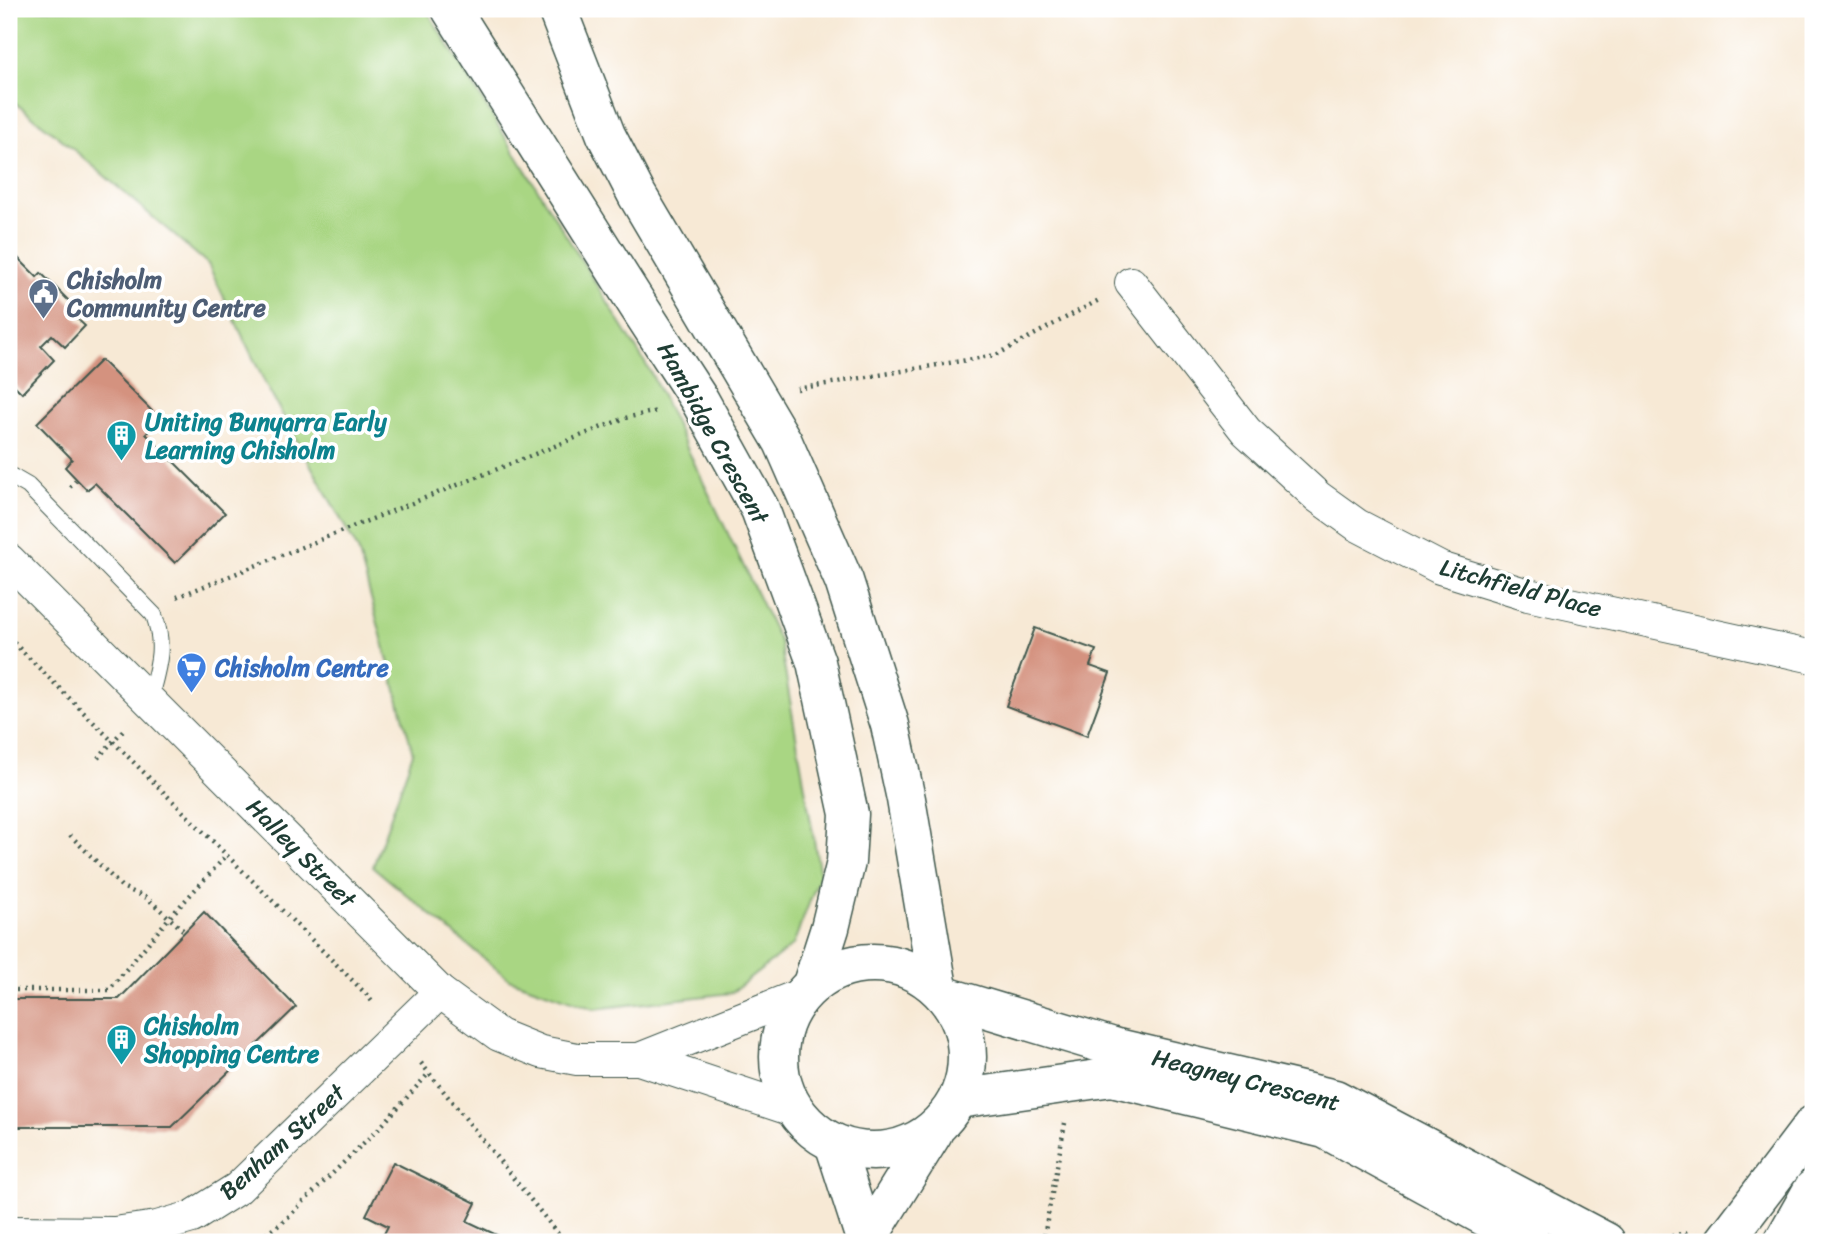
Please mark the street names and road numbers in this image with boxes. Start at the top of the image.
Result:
street label: Hambidge Crescent [645,334,781,533]
street label: Litchfield Place [1435,546,1607,630]
street label: Halley Street [236,788,367,919]
street label: Heagney Crescent [1148,1036,1344,1124]
street label: Benham Street [209,1072,356,1211]

